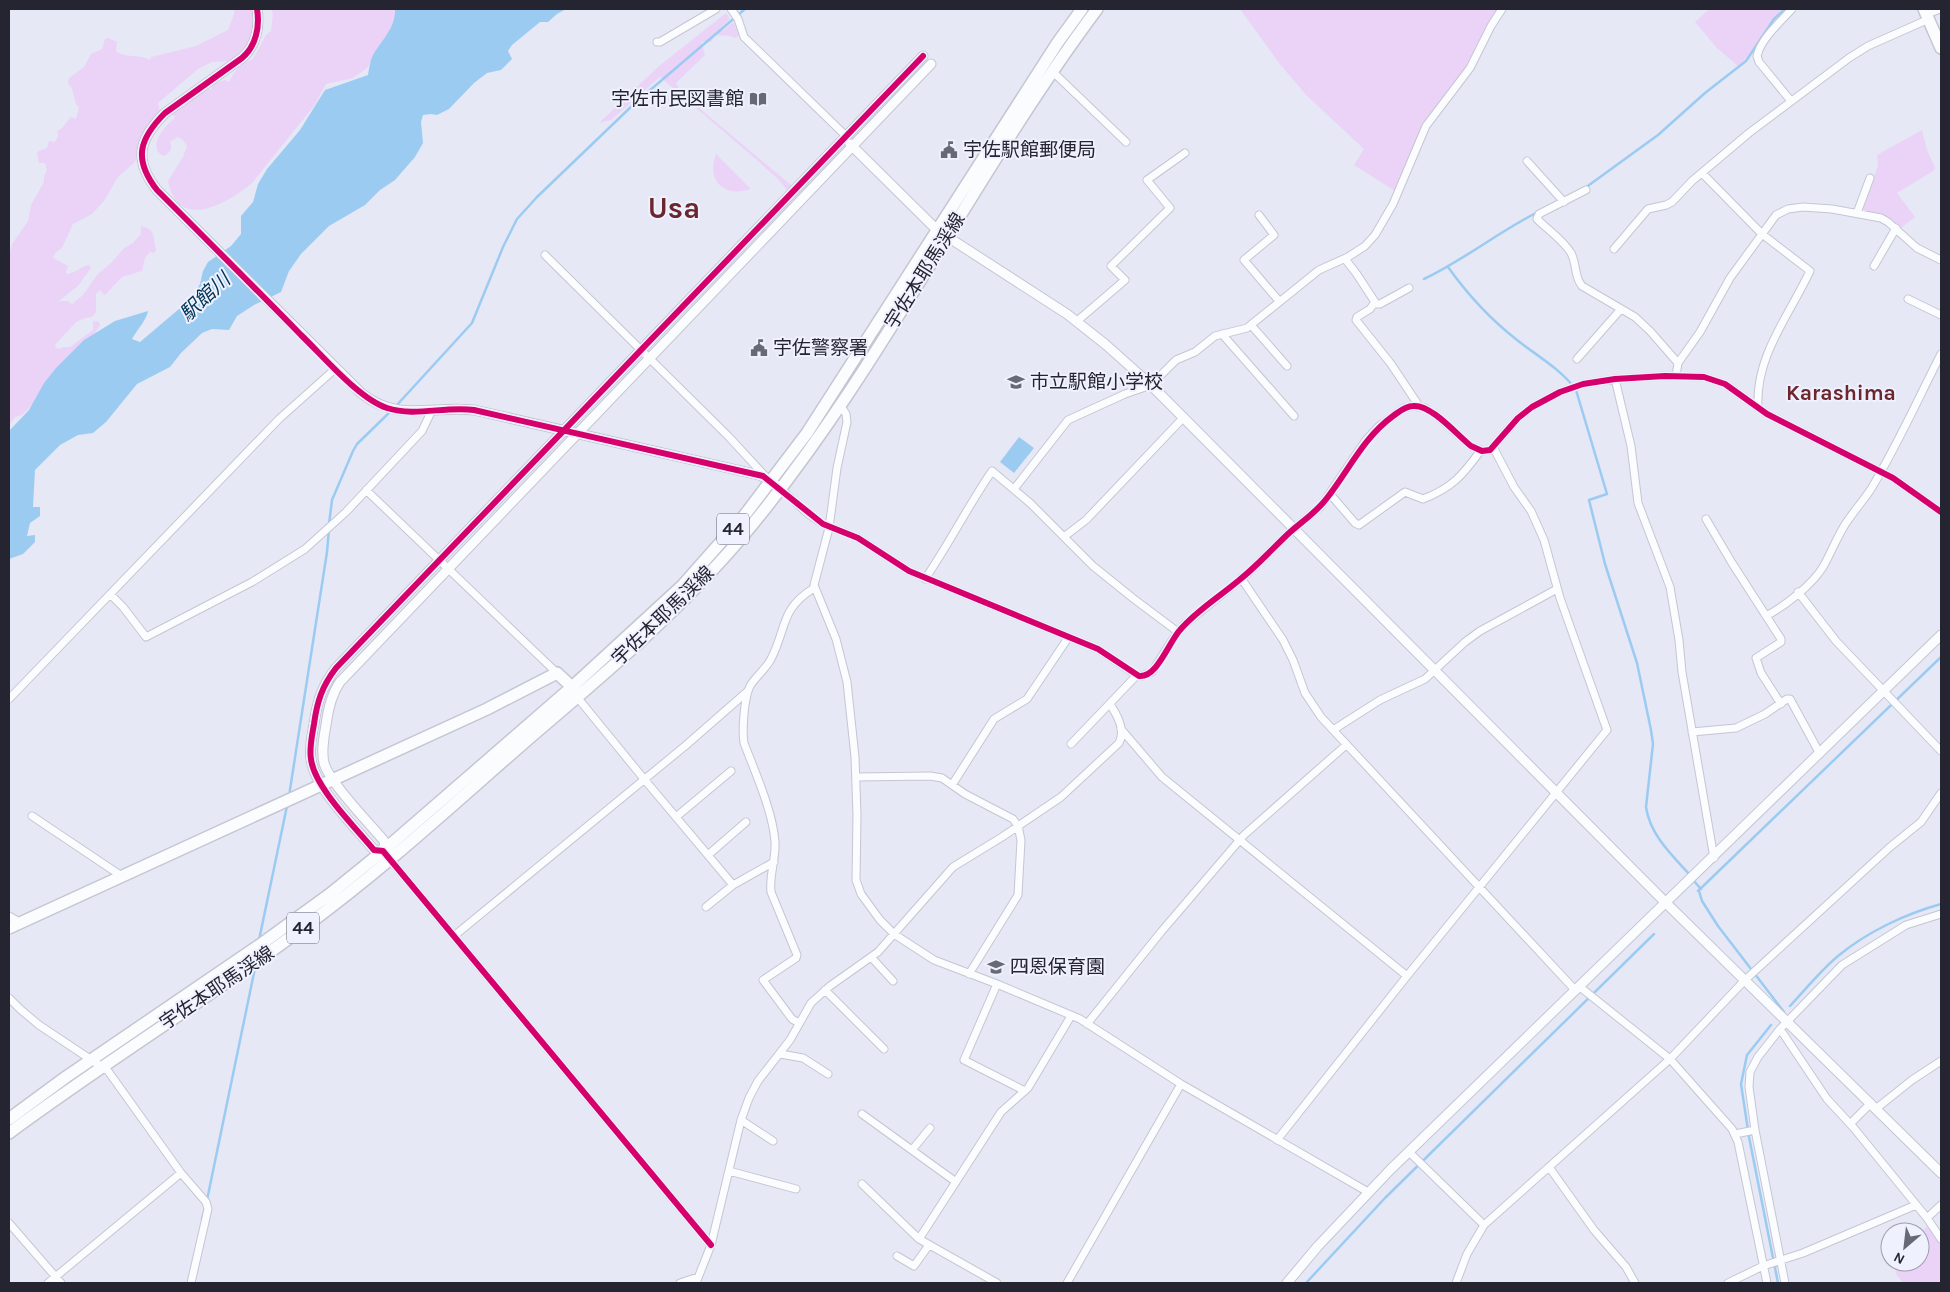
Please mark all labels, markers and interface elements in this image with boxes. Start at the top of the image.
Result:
place label: 宇佐市民図書館 [611,88,744,110]
library icon: 宇佐市民図書館 [748,89,768,109]
place label: 宇佐駅館郵便局 [963,139,1096,161]
public building icon: 宇佐駅館郵便局 [939,140,959,160]
district label: Usa [648,191,700,225]
street label: 宇佐本耶馬渓線 [880,209,970,333]
water label: 駅館川 [175,267,236,326]
place label: 宇佐警察署 [773,337,868,359]
public building icon: 宇佐警察署 [749,338,769,358]
place label: 市立駅館小学校 [1030,371,1163,393]
school or university icon: 市立駅館小学校 [1006,372,1026,392]
district label: Karashima [1786,381,1896,405]
road number: 44 [717,514,749,544]
street label: 宇佐本耶馬渓線 [608,562,718,670]
road number: 44 [287,912,319,944]
street label: 宇佐本耶馬渓線 [156,942,278,1034]
place label: 四恩保育園 [1010,956,1105,978]
school or university icon: 四恩保育園 [986,957,1006,977]
north arrow [1880,1222,1930,1272]
text: N [1891,1248,1908,1268]

